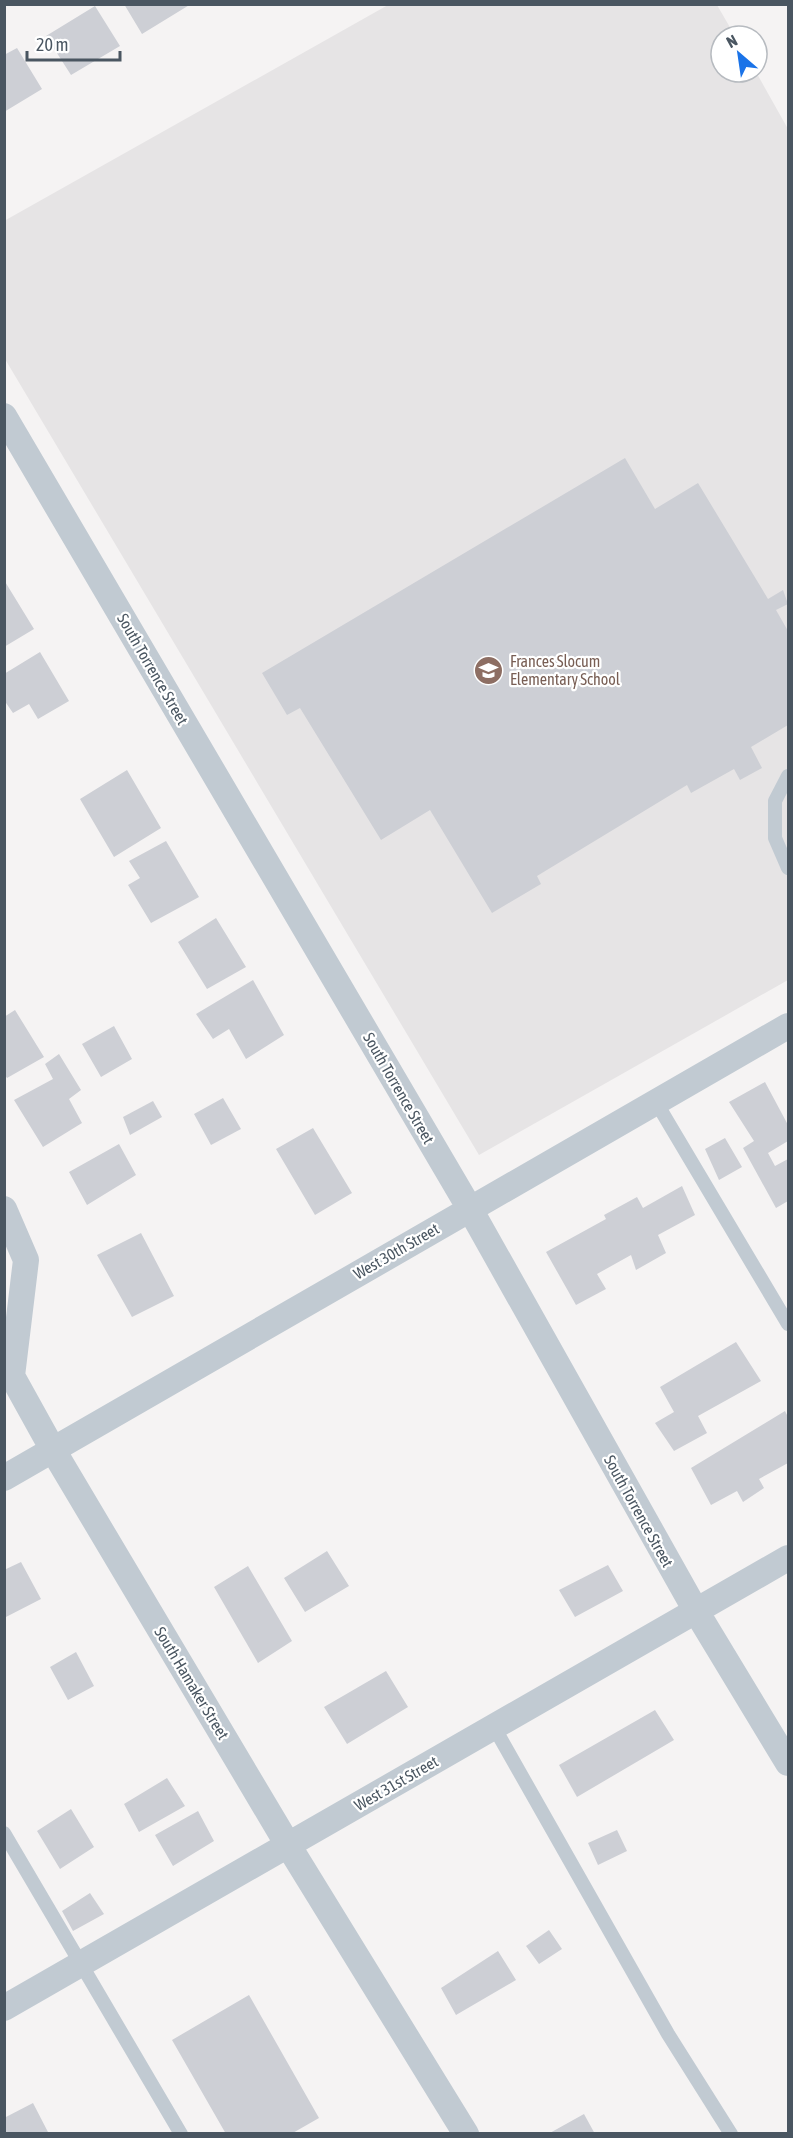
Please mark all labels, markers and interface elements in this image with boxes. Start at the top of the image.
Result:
scale bar [27,24,120,62]
north arrow [709,24,769,84]
text: N [723,31,740,51]
text: 20 m [36,34,68,55]
street label: South Torrence Street [114,610,192,728]
place label: Frances Slocum Elementary School [510,652,621,689]
school or university icon: Frances Slocum Elementary School [473,654,505,686]
street label: South Torrence Street [360,1029,438,1147]
street label: West 30th Street [350,1219,442,1283]
street label: South Torrence Street [601,1452,677,1570]
street label: South Hamaker Street [151,1623,233,1743]
street label: West 31st Street [351,1752,441,1814]

